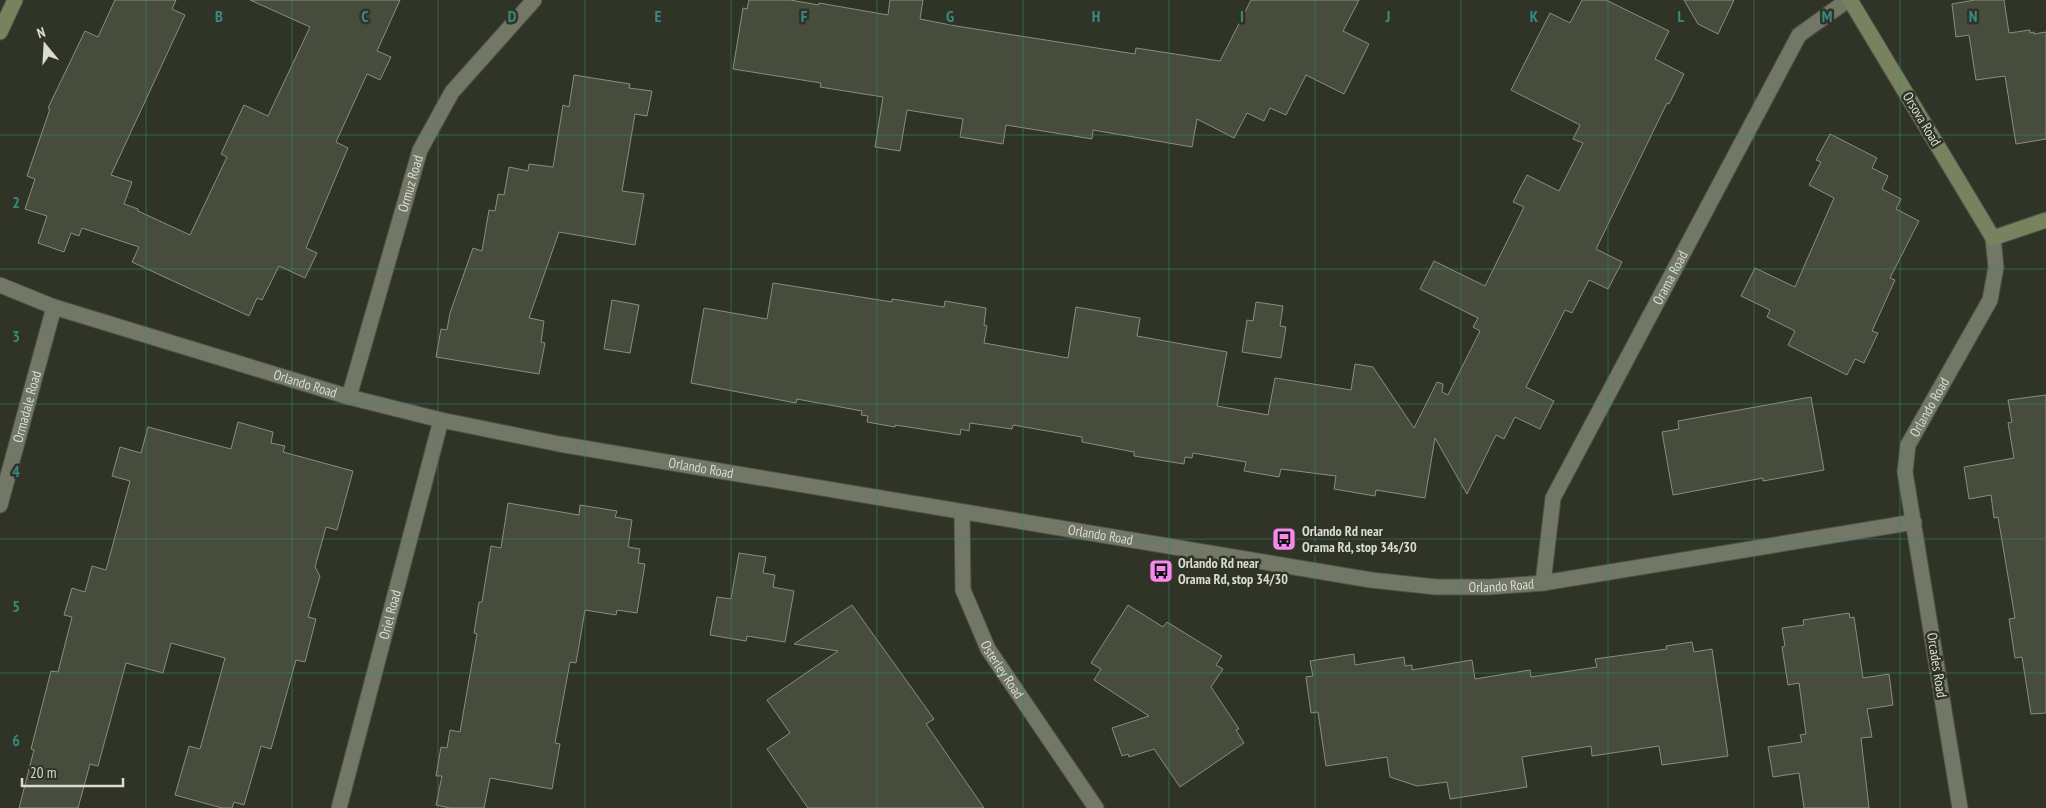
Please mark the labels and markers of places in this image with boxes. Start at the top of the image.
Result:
place label: Orlando Rd near Orama Rd, stop 34s/30 [1302,522,1417,556]
bus stop icon: Orlando Rd near Orama Rd, stop 34s/30 [1271,526,1297,552]
place label: Orlando Rd near Orama Rd, stop 34/30 [1178,554,1288,588]
bus stop icon: Orlando Rd near Orama Rd, stop 34/30 [1148,558,1174,584]

